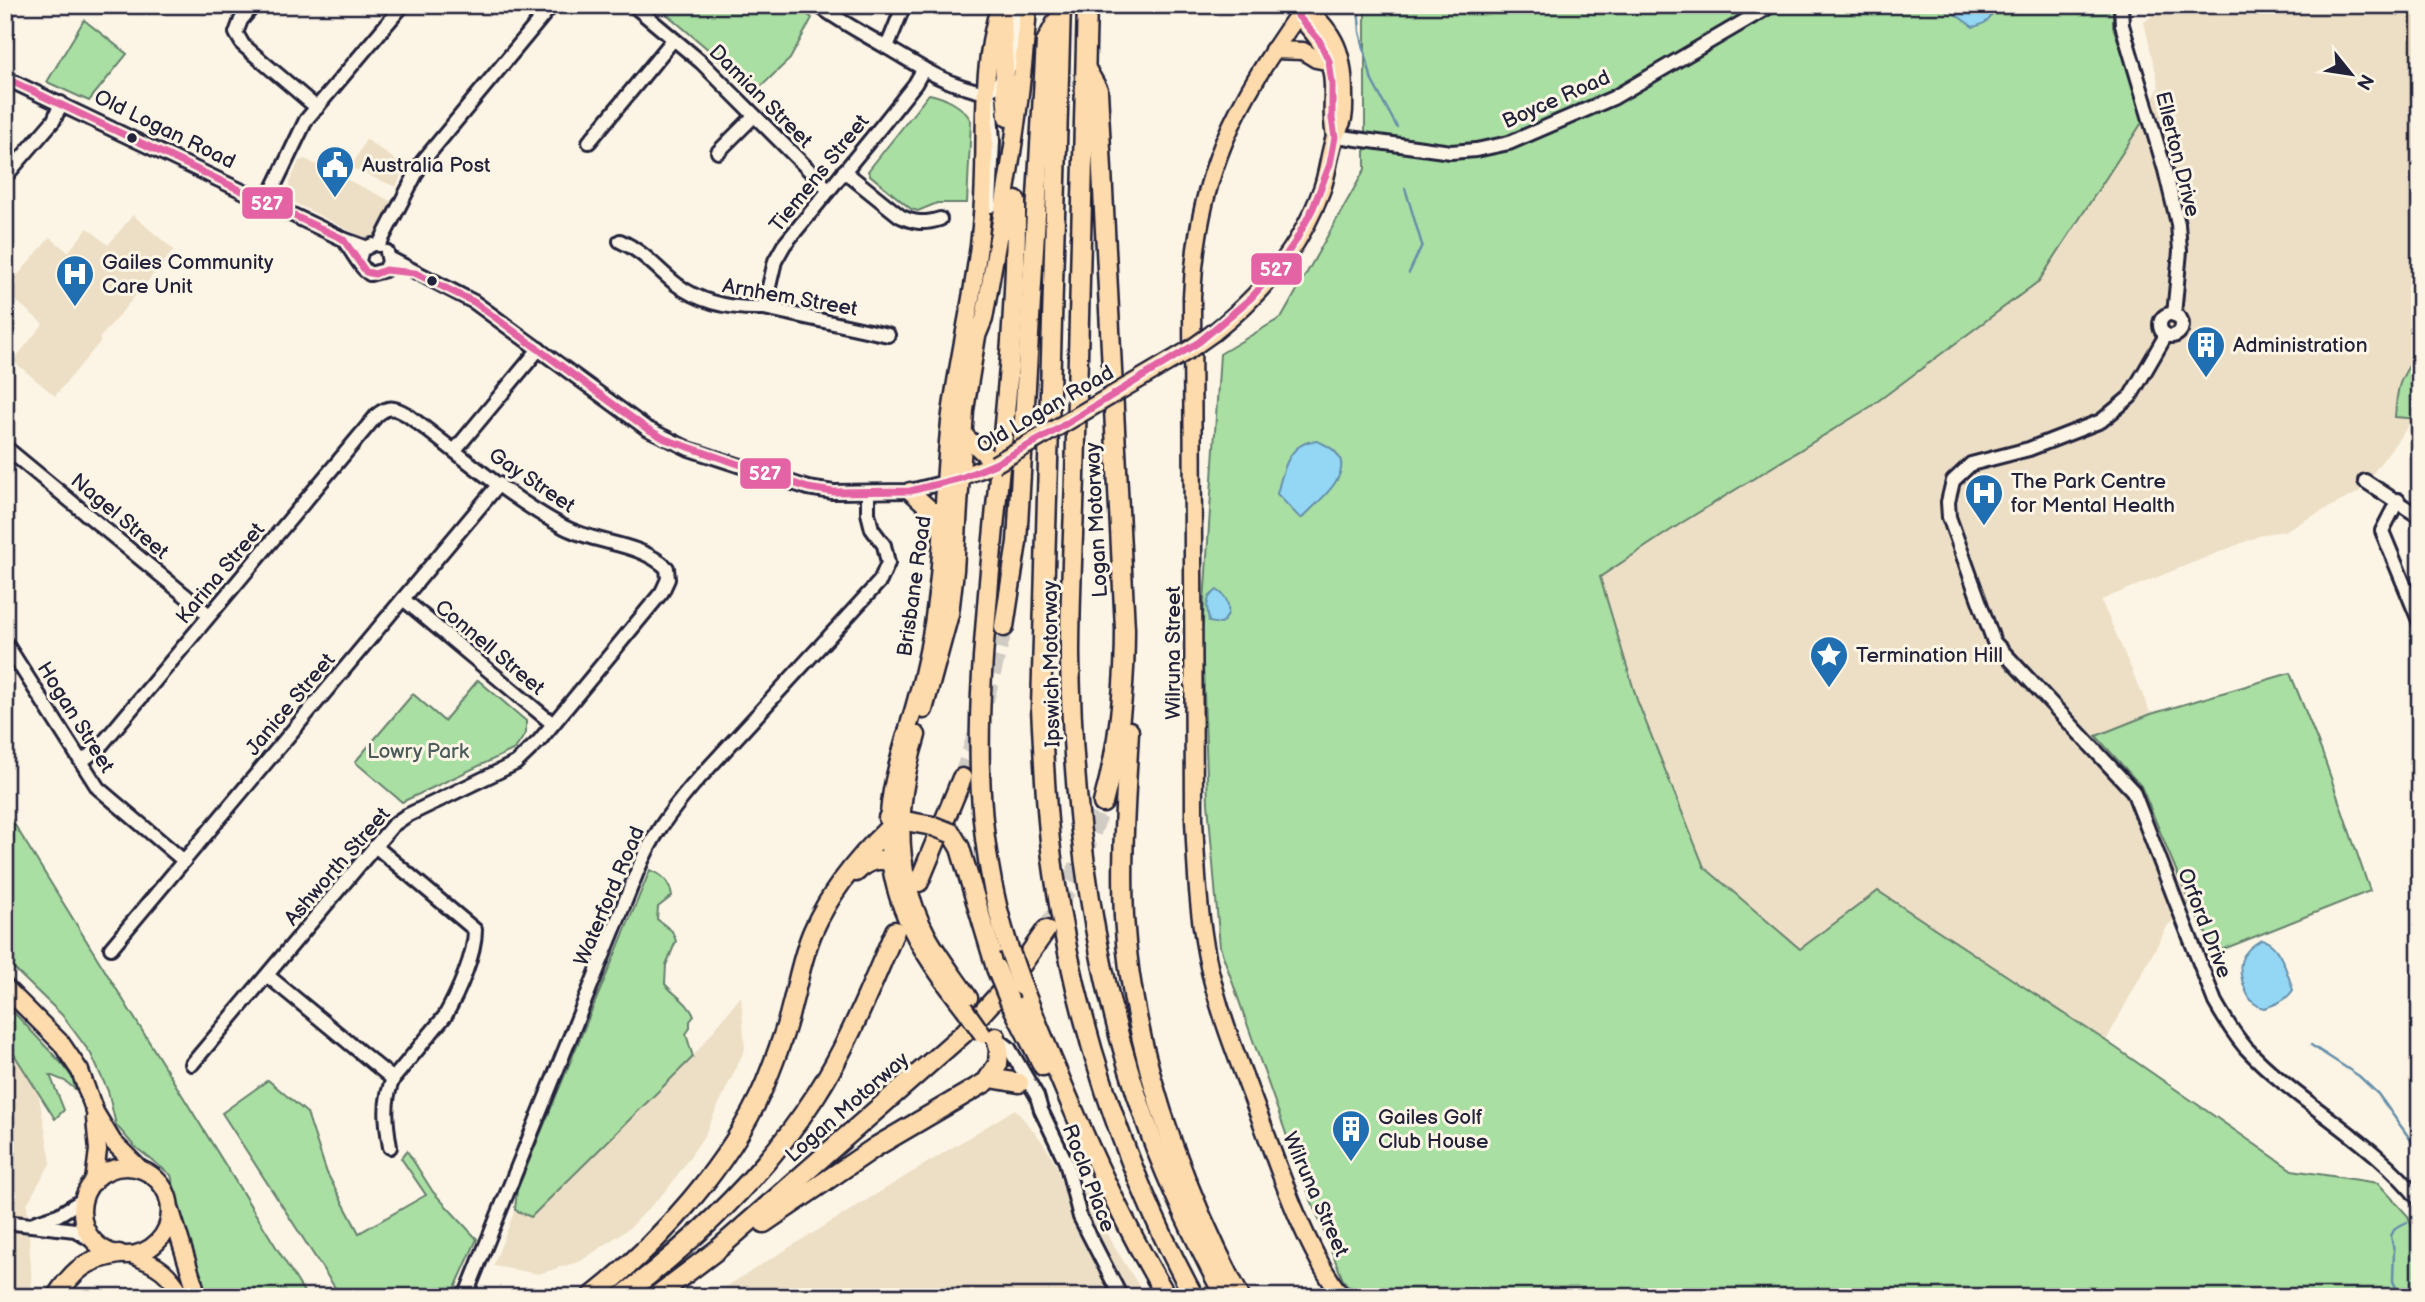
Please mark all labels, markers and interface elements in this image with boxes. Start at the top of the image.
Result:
north arrow [2316,38,2386,108]
street label: Damian Street [704,39,818,154]
street label: Boyce Road [1499,65,1614,134]
text: N [2351,70,2378,94]
street label: Old Logan Road [90,84,239,174]
street label: Ellerton Drive [2150,89,2205,219]
street label: Tiemens Street [764,109,875,237]
unlabelled marker [125,131,139,145]
public building icon: Australia Post [314,144,356,199]
place label: Australia Post [362,153,491,178]
line badge: 527 [241,186,294,220]
text: 527 [251,193,284,216]
place label: Gailes Community Care Unit [102,250,274,299]
line badge: 527 [1250,252,1303,286]
hospital icon: Gailes Community Care Unit [54,253,96,308]
text: 527 [1260,259,1293,282]
street label: Arnhem Street [720,273,860,322]
unlabelled marker [425,274,439,288]
building icon: Administration [2185,324,2227,379]
place label: Administration [2233,333,2368,358]
street label: Old Logan Road [972,360,1118,459]
street label: Logan Motorway [1080,441,1113,598]
street label: Gay Street [484,442,580,519]
line badge: 527 [739,457,792,490]
text: 527 [749,463,782,486]
street label: Nagel Street [66,468,174,565]
place label: The Park Centre for Mental Health [2011,469,2175,518]
hospital icon: The Park Centre for Mental Health [1963,472,2005,527]
street label: Brisbane Road [892,514,937,658]
street label: Karina Street [171,517,270,629]
street label: Ipswich Motorway [1038,580,1065,748]
street label: Wilruna Street [1161,586,1186,720]
street label: Connell Street [430,594,550,701]
place icon: Termination Hill [1808,634,1850,689]
place label: Termination Hill [1856,643,2003,668]
street label: Janice Street [240,648,341,761]
street label: Hogan Street [32,657,120,778]
park label: Lowry Park [367,739,470,764]
street label: Ashworth Street [279,802,396,931]
street label: Waterford Road [569,823,650,970]
street label: Orford Drive [2172,865,2237,982]
street label: Logan Motorway [780,1047,915,1168]
place label: Gailes Golf Club House [1378,1105,1488,1154]
building icon: Gailes Golf Club House [1330,1108,1372,1163]
street label: Rocla Place [1057,1121,1121,1236]
street label: Wilruna Street [1277,1128,1354,1261]

